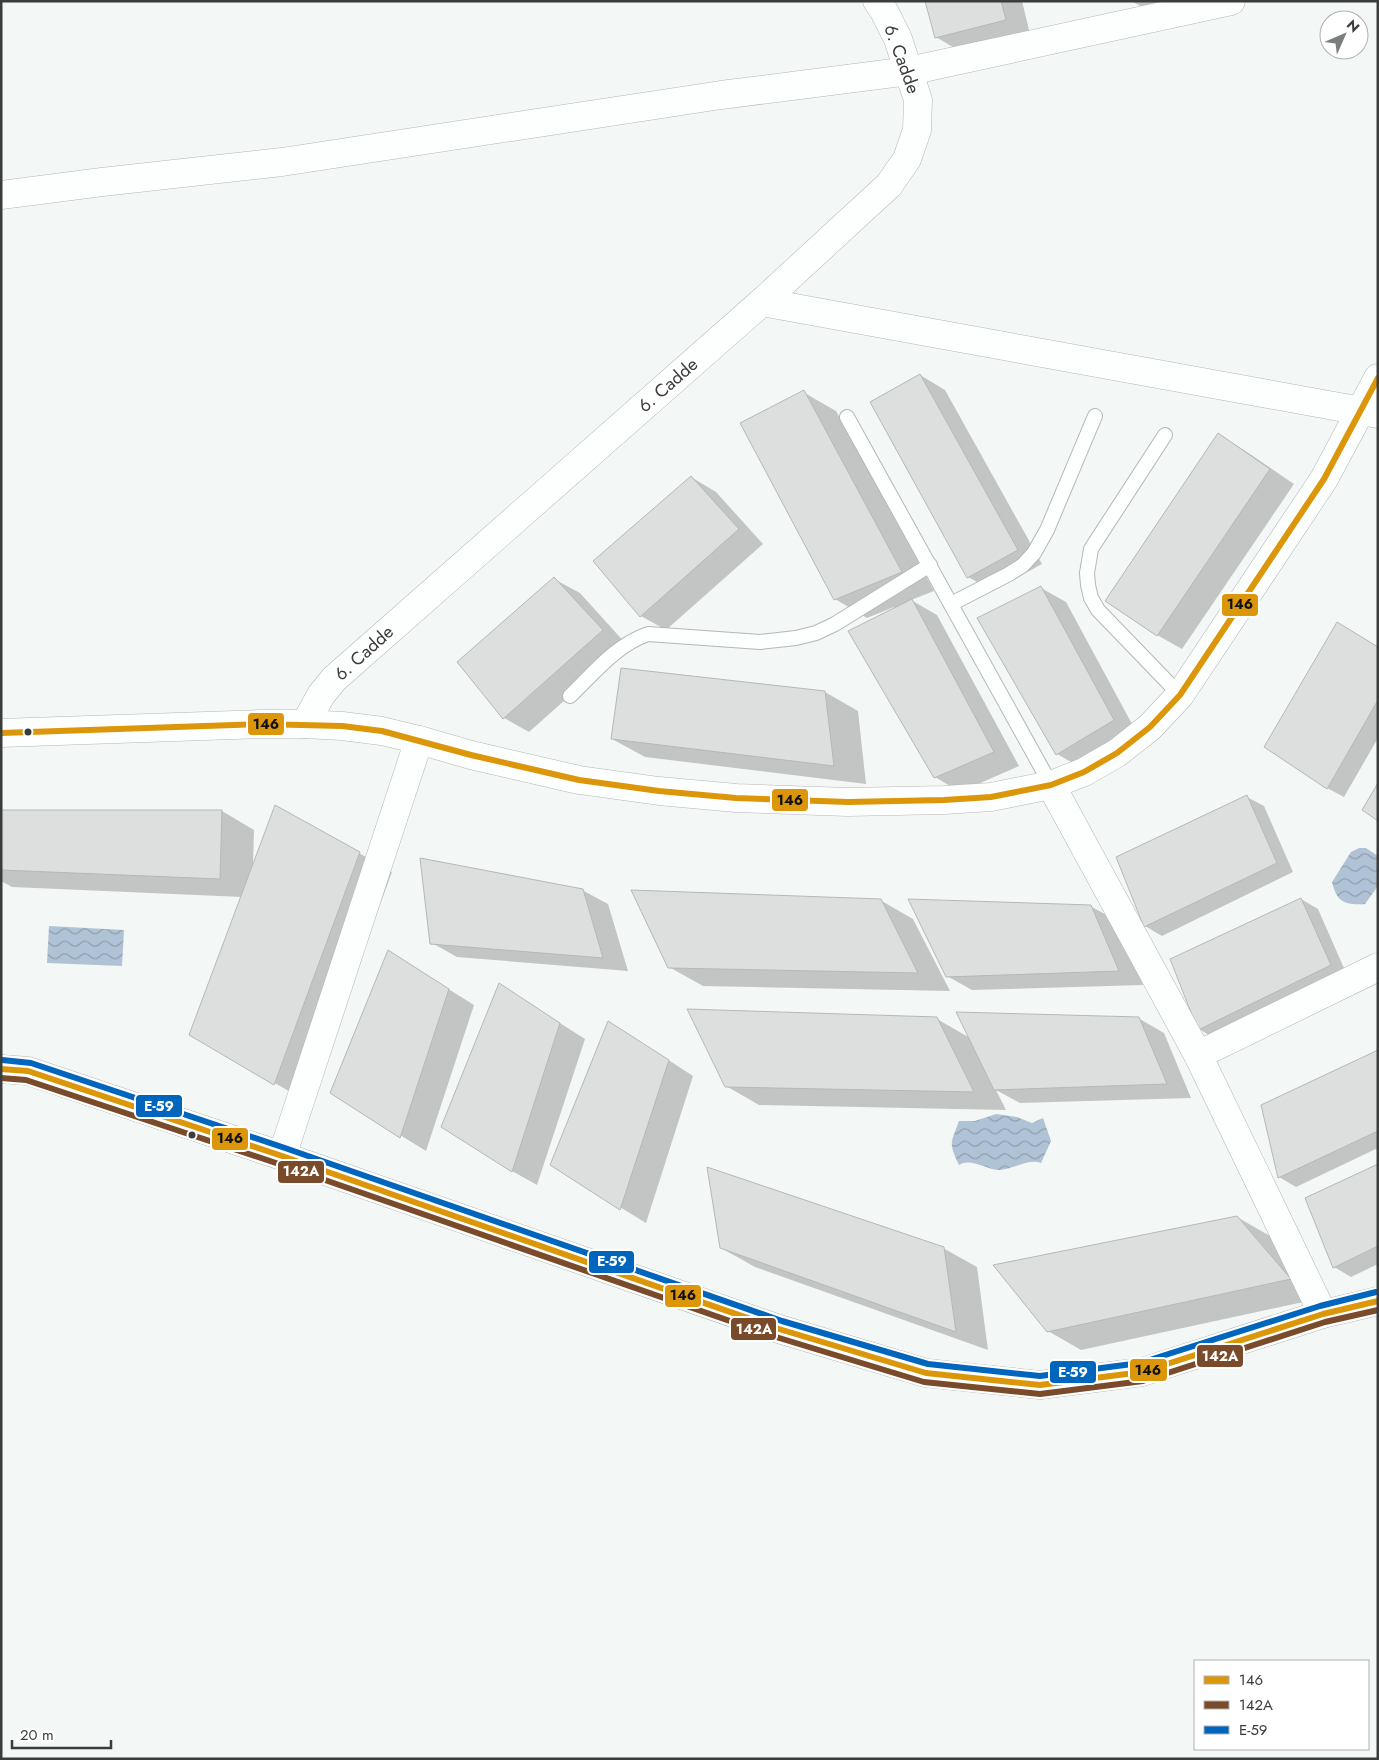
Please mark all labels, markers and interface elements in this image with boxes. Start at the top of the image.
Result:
north arrow [1319,10,1369,60]
text: N [1342,15,1364,37]
street label: 6. Cadde [877,21,927,97]
street label: 6. Cadde [632,352,704,418]
line badge: 146 [1221,593,1259,617]
text: 146 [1227,594,1253,614]
street label: 6. Cadde [329,619,399,687]
line badge: 146 [247,712,285,736]
text: 146 [253,714,279,734]
unlabelled marker [23,727,33,737]
line badge: 146 [771,788,809,812]
text: 146 [777,790,803,810]
line badge: E-59 [135,1094,183,1118]
text: E-59 [144,1096,174,1116]
line badge: 146 [211,1127,249,1151]
text: 146 [217,1128,243,1148]
unlabelled marker [187,1130,197,1140]
line badge: 142A [277,1160,325,1184]
text: 142A [283,1161,320,1181]
line badge: E-59 [588,1250,635,1274]
text: E-59 [597,1251,627,1271]
line badge: 146 [664,1284,702,1308]
text: 146 [670,1285,696,1305]
line badge: 142A [730,1317,777,1341]
text: 142A [736,1319,773,1339]
line badge: 142A [1196,1344,1244,1368]
text: 142A [1202,1346,1239,1366]
line badge: 146 [1129,1358,1168,1382]
line badge: E-59 [1049,1360,1097,1384]
text: 146 [1135,1360,1161,1380]
text: E-59 [1058,1362,1088,1382]
legend [1194,1660,1369,1750]
text: 146 [1239,1669,1263,1691]
text: 142A [1239,1694,1273,1716]
scale bar [12,1718,111,1750]
text: E-59 [1239,1719,1268,1741]
text: 20 m [20,1724,54,1746]

